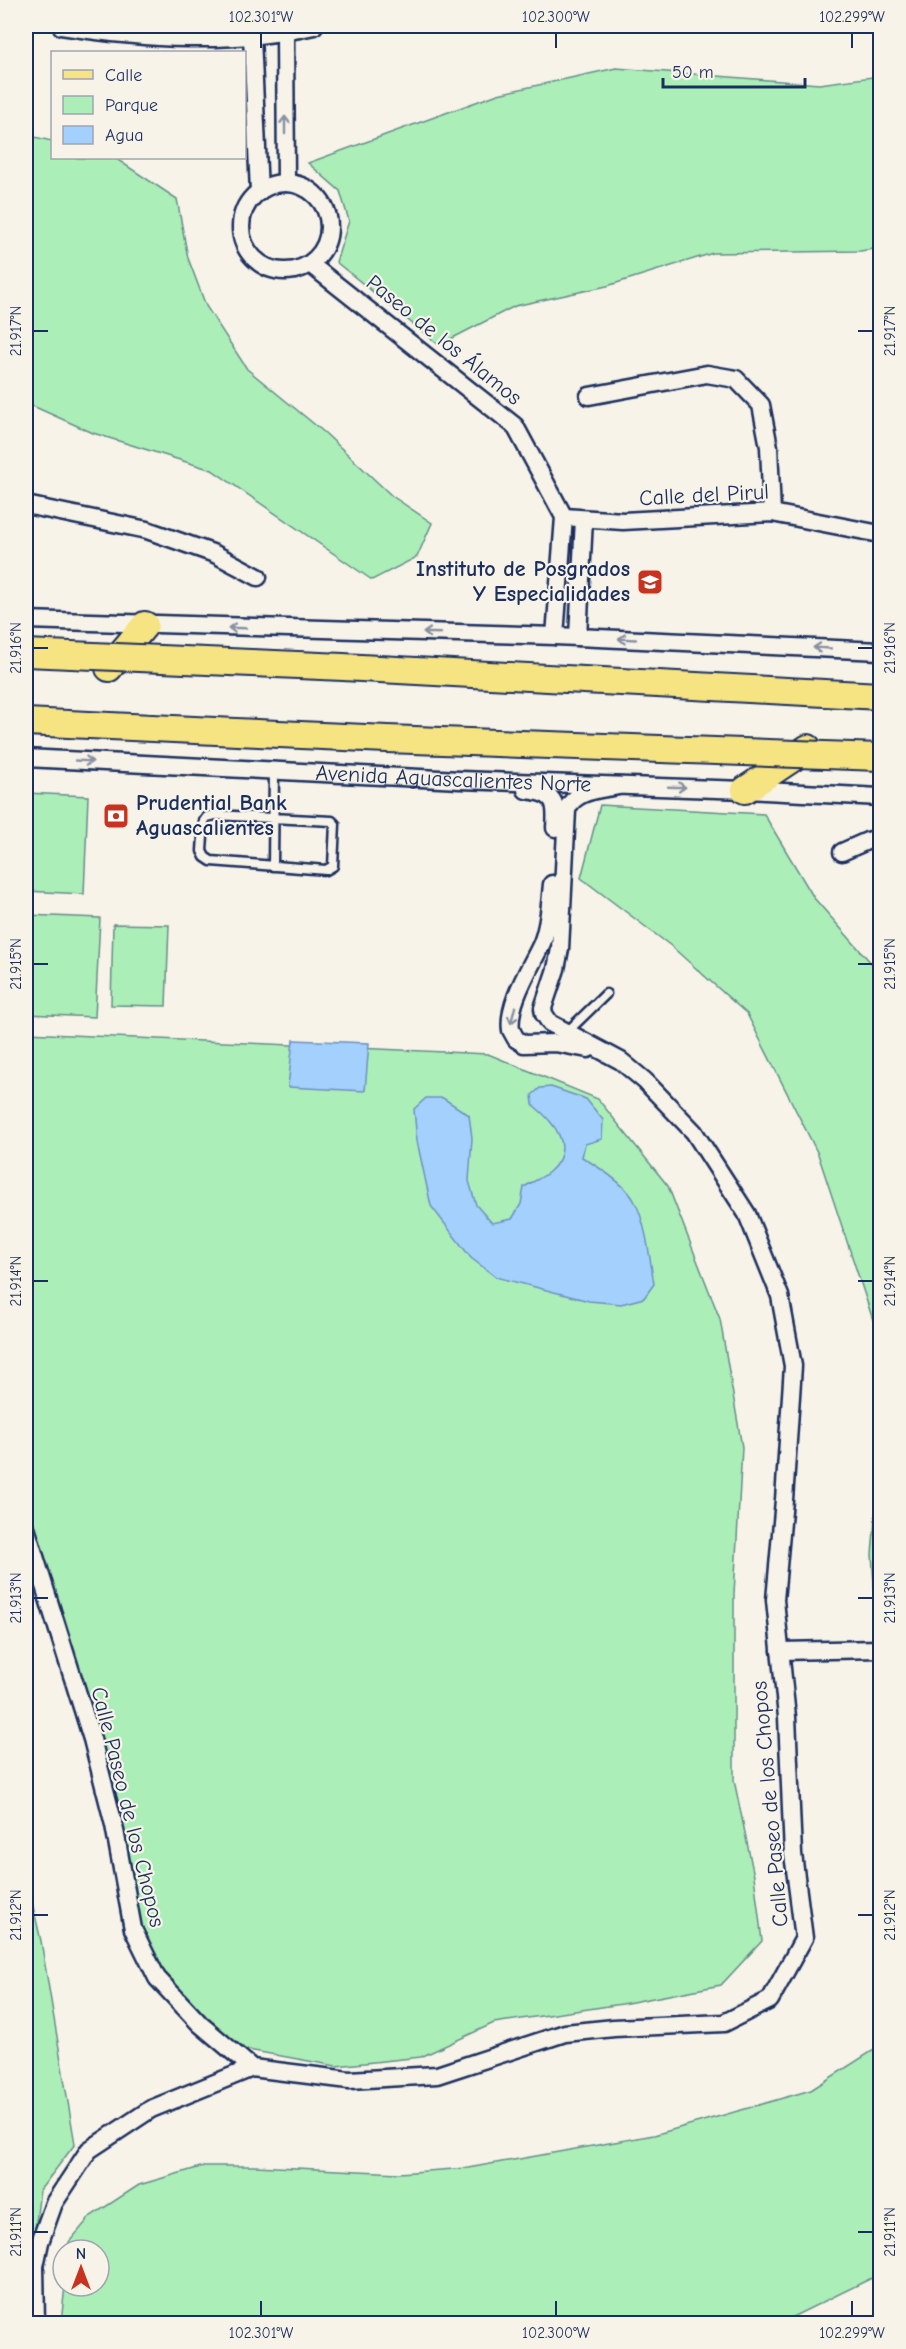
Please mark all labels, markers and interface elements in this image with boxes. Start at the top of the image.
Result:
text: 102.301°W [229,8,293,26]
text: 102.300°W [522,8,590,26]
text: 102.299°W [819,8,885,26]
legend [51,51,246,159]
scale bar [663,51,806,89]
text: 50 m [672,62,714,83]
text: Calle [105,65,142,86]
text: Parque [105,95,158,116]
one-way arrow [279,115,291,135]
text: Agua [105,125,143,146]
street label: Paseo de los Álamos [361,269,527,411]
text: 21.917°N [7,306,25,356]
text: 21.917°N [881,306,899,356]
street label: Calle del Pirul [638,479,770,511]
place label: Instituto de Posgrados Y Especialidades [416,556,630,607]
school or university icon: Instituto de Posgrados Y Especialidades [635,567,665,597]
text: 21.916°N [7,622,25,674]
one-way arrow [228,622,248,633]
text: 21.916°N [881,622,899,674]
one-way arrow [423,627,443,639]
one-way arrow [618,634,638,645]
one-way arrow [813,643,833,654]
one-way arrow [73,755,93,766]
street label: Avenida Aguascalientes Norte [315,760,592,798]
one-way arrow [666,782,686,793]
place label: Prudential Bank Aguascalientes [136,790,287,841]
bank icon: Prudential Bank Aguascalientes [101,801,131,831]
text: 21.915°N [7,938,25,990]
text: 21.915°N [881,938,899,990]
one-way arrow [506,1005,518,1024]
text: 21.914°N [7,1256,25,1306]
text: 21.914°N [881,1256,899,1306]
text: 21.913°N [7,1572,25,1624]
text: 21.913°N [881,1572,899,1624]
street label: Calle Paseo de los Chopos [746,1680,794,1928]
street label: Calle Paseo de los Chopos [86,1684,170,1930]
text: 21.912°N [7,1889,25,1941]
text: 21.912°N [881,1889,899,1941]
text: 21.911°N [7,2207,25,2257]
text: 21.911°N [881,2207,899,2257]
north arrow [51,2238,111,2298]
text: N [76,2245,86,2263]
text: 102.301°W [229,2324,293,2342]
text: 102.300°W [522,2324,590,2342]
text: 102.299°W [819,2324,885,2342]

